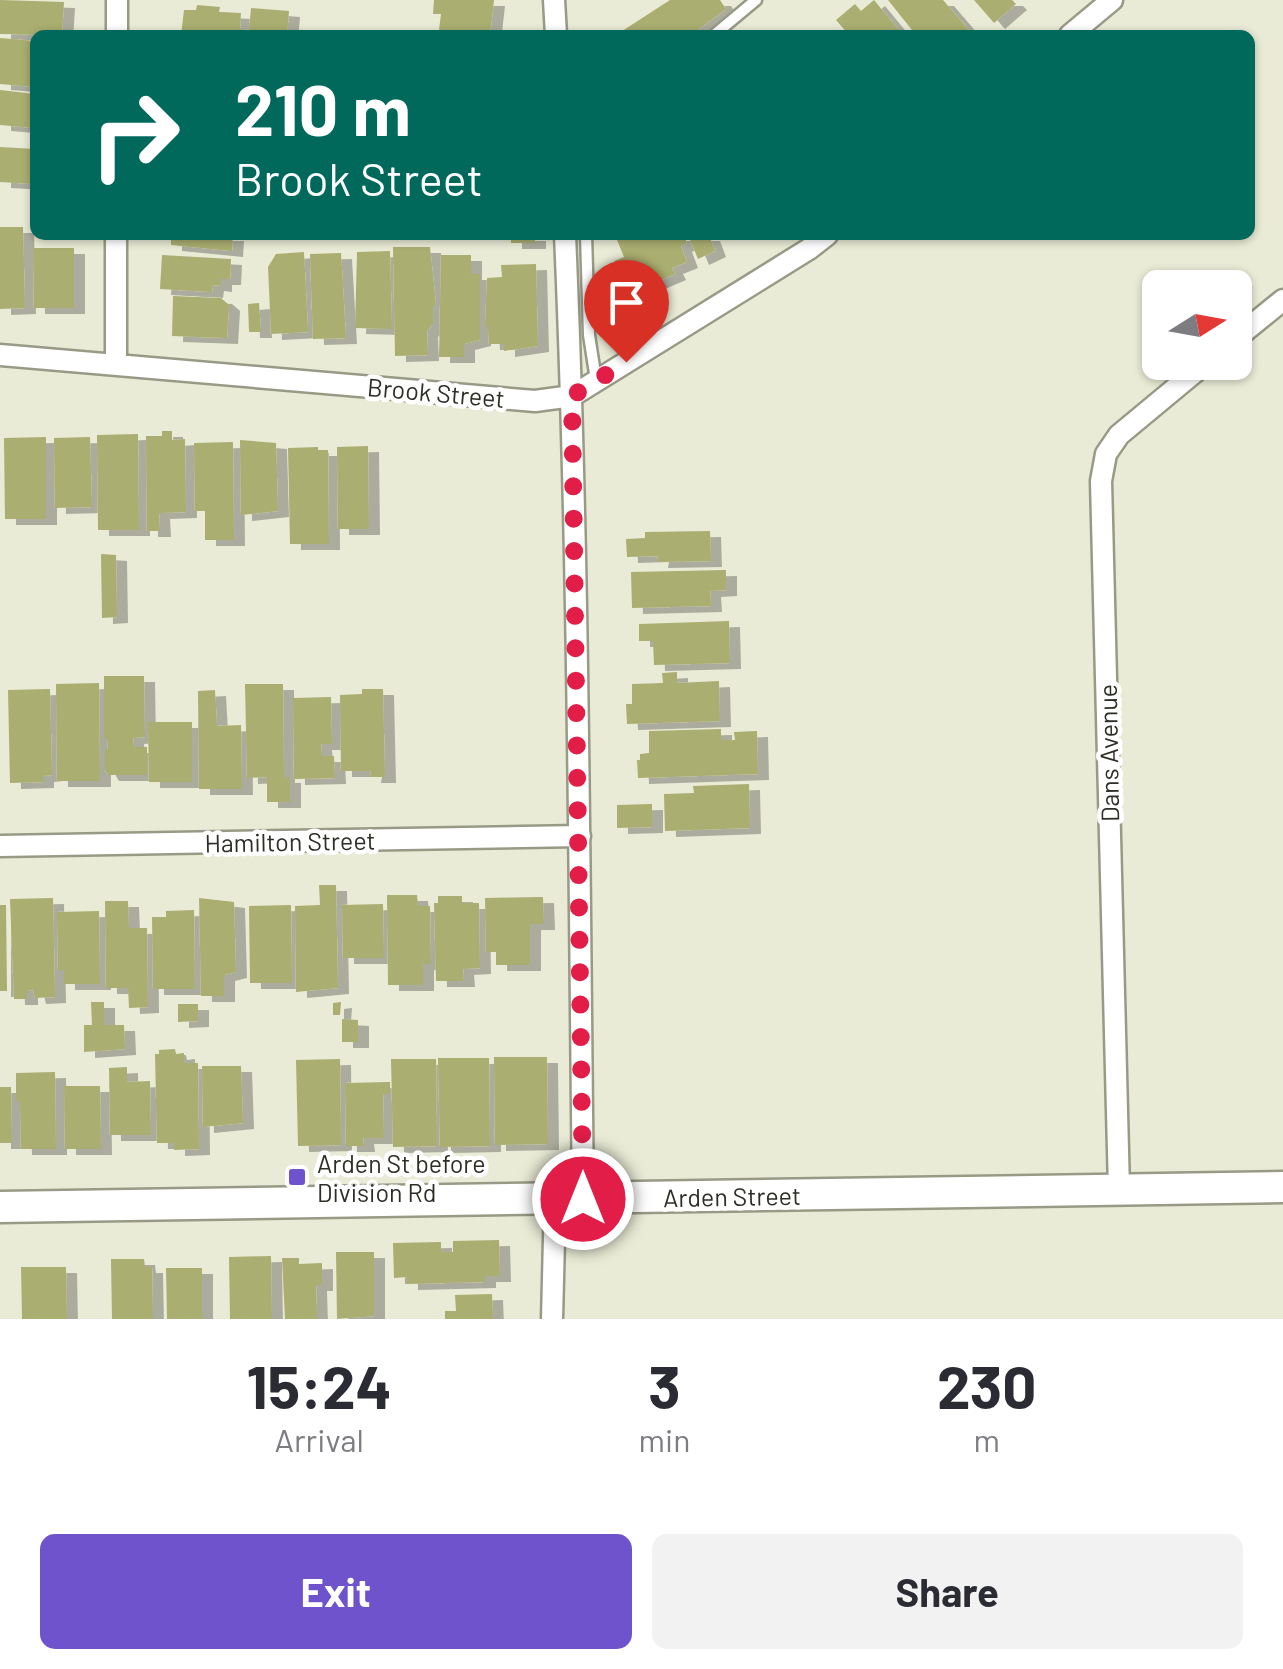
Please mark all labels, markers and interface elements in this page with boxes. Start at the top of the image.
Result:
text: 210 m [235,66,411,150]
icon: right [70,70,200,200]
text: Brook Street [235,151,483,205]
pin [584,260,669,363]
north arrow [1142,270,1252,380]
map controls [1142,270,1252,380]
icon: arrive [599,275,654,330]
street label: Brook Street [366,371,506,413]
street label: Dans Avenue [1092,684,1124,822]
street label: Hamilton Street [204,825,376,857]
position arrow [531,1147,635,1251]
place label: Arden St before Division Rd [317,1148,486,1207]
marker: Arden St before Division Rd [286,1166,308,1188]
street label: Arden Street [663,1180,801,1212]
text: 15:24 [247,1349,392,1421]
text: 3 [648,1349,681,1421]
text: 230 [937,1349,1036,1421]
text: Arrival [275,1420,364,1458]
text: min [639,1420,690,1458]
text: m [973,1420,1000,1458]
button: Exit [40,1534,632,1649]
button: Share [652,1534,1243,1649]

